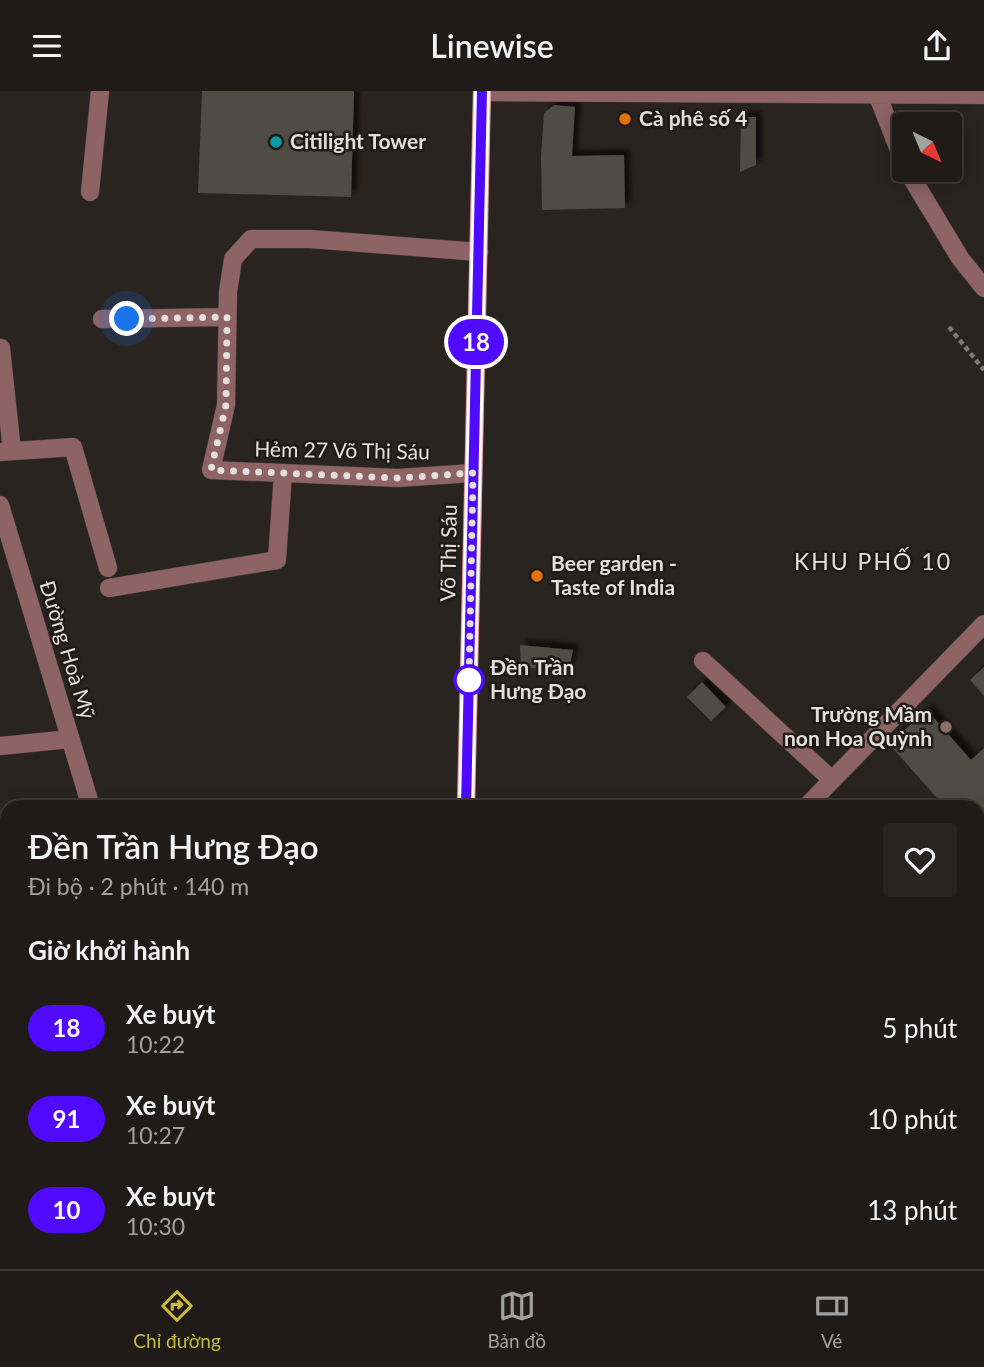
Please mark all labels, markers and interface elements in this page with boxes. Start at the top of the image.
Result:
text: Linewise [430,26,554,65]
icon: menu [28,27,66,65]
icon: share [918,27,956,65]
place label: Cà phê số 4 [639,105,747,130]
marker: Cà phê số 4 [617,111,633,127]
north arrow [892,112,962,182]
map controls [892,112,962,182]
place label: Citilight Tower [290,128,426,153]
marker: Citilight Tower [268,134,284,150]
your location [109,301,144,336]
line badge: 18 [444,319,508,365]
text: 18 [462,327,490,356]
street label: Hẻm 27 Võ Thị Sáu [254,435,430,464]
street label: Võ Thị Sáu [434,504,461,602]
district label: KHU PHỐ 10 [794,547,952,575]
place label: Beer garden - Taste of India [551,550,677,599]
marker: Beer garden - Taste of India [529,568,545,584]
street label: Đường Hoà Mỹ [35,577,101,722]
place label: Đền Trần Hưng Đạo [489,654,586,703]
marker: Đền Trần Hưng Đạo [454,665,484,695]
place label: Trường Mầm non Hoa Quỳnh [784,701,932,750]
marker: Trường Mầm non Hoa Quỳnh [938,719,954,735]
button: heart [883,823,957,897]
text: Đền Trần Hưng Đạo [28,826,319,866]
text: Đi bộ · 2 phút · 140 m [28,872,249,900]
text: Giờ khởi hành [28,934,190,966]
text: Xe buýt [126,998,215,1030]
text: 5 phút [882,1012,957,1044]
text: 18 [53,1013,80,1042]
text: 10:22 [126,1030,185,1058]
text: Xe buýt [126,1089,215,1121]
text: 10 phút [867,1103,957,1135]
text: 91 [53,1104,80,1133]
text: 10:27 [126,1121,185,1149]
text: Xe buýt [126,1180,215,1212]
text: 13 phút [867,1194,957,1226]
text: 10 [53,1195,80,1224]
text: 10:30 [126,1212,185,1240]
tab: Chỉ đường [133,1287,221,1352]
tab: Bản đồ [487,1287,546,1352]
tab: Vé [813,1287,851,1352]

